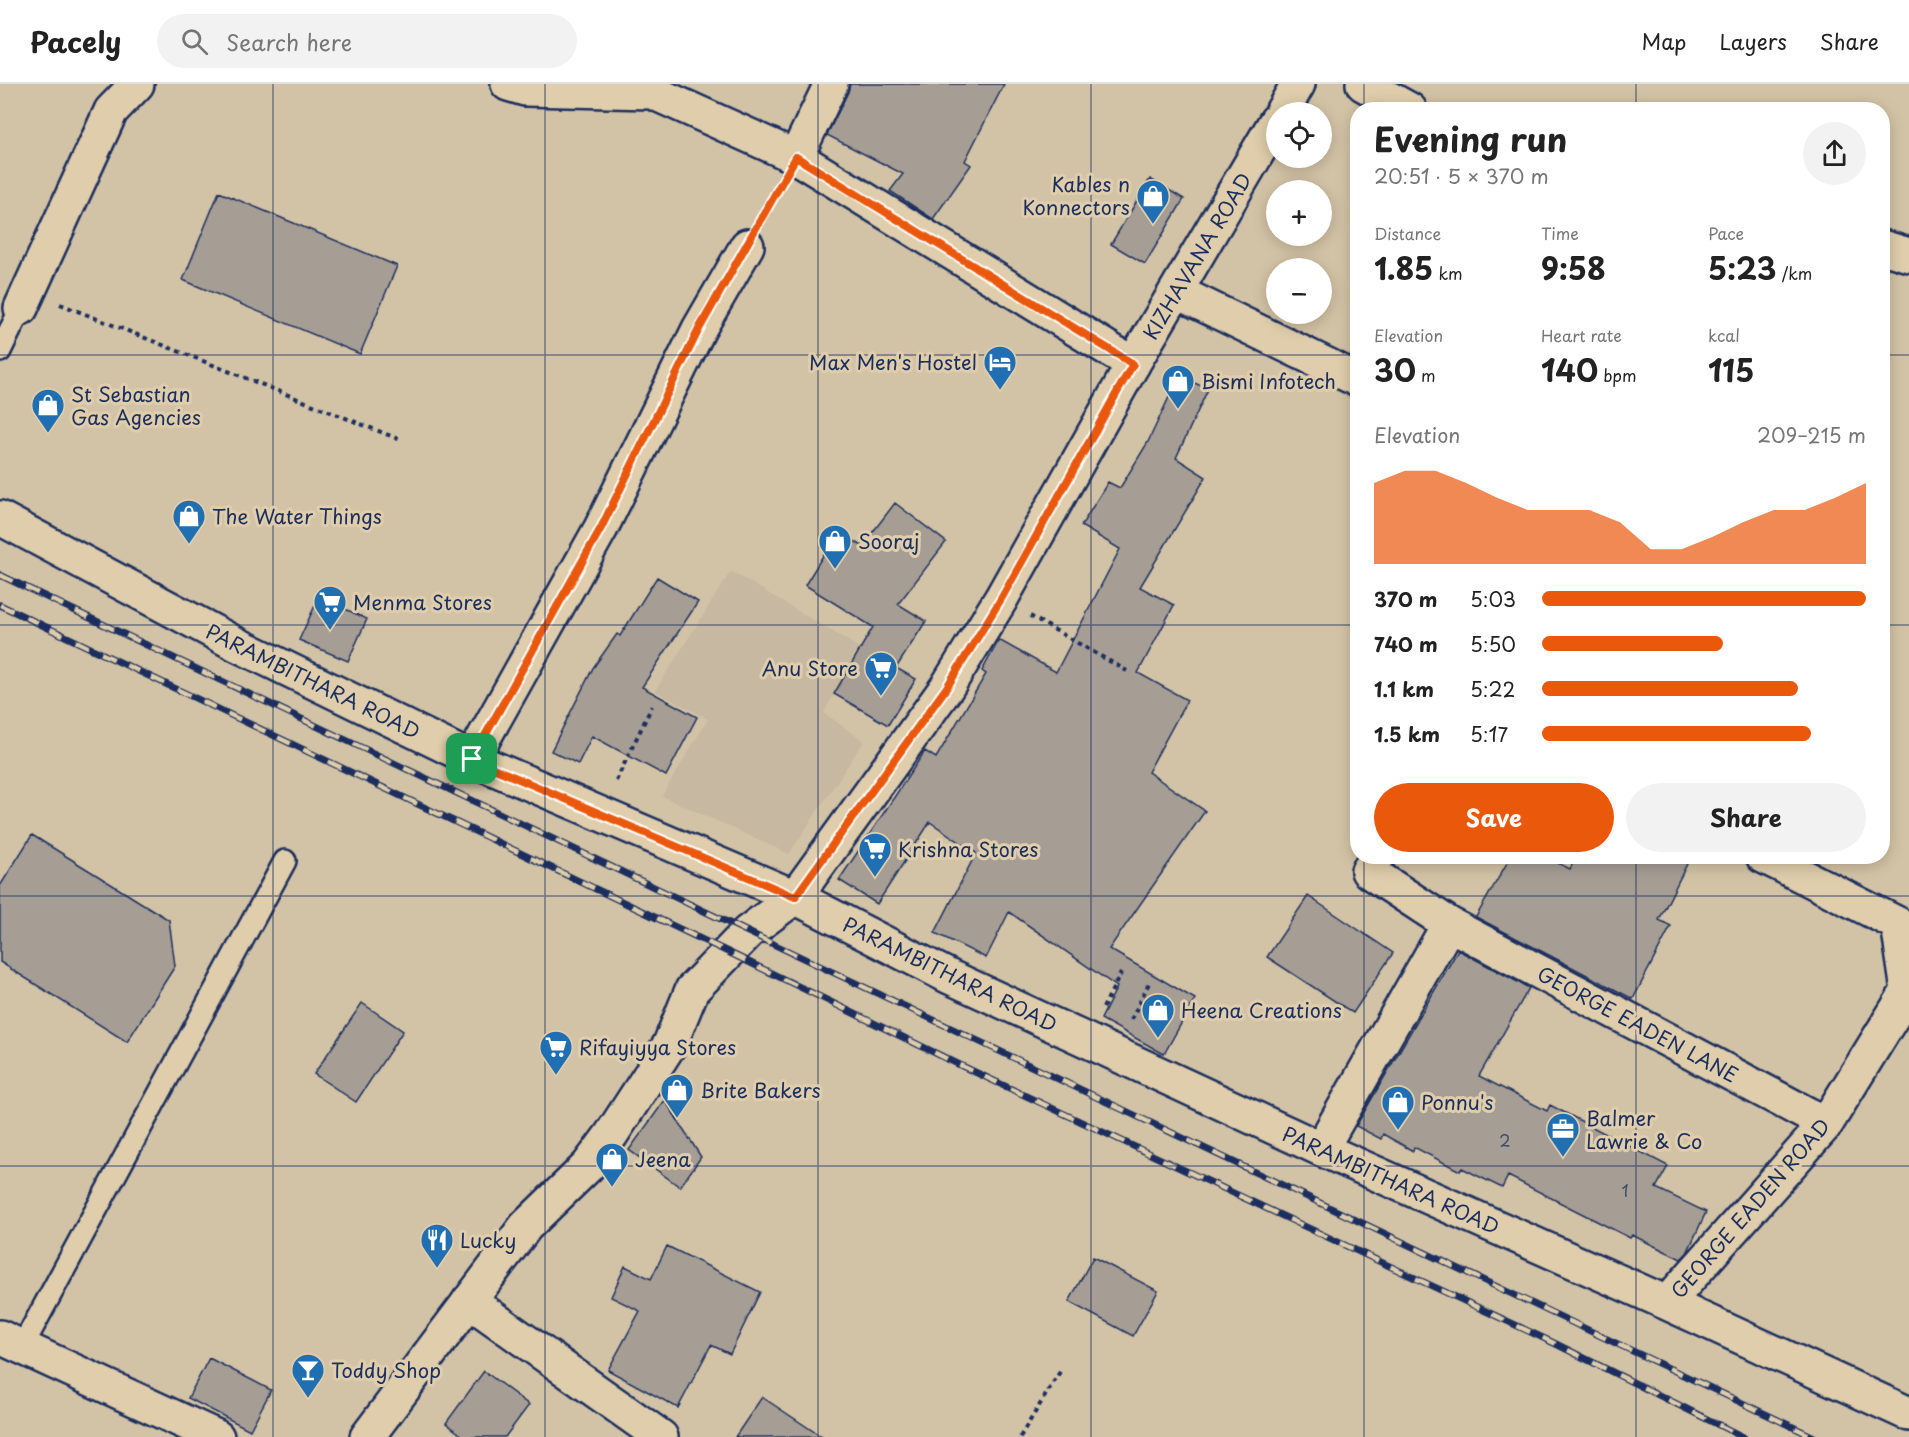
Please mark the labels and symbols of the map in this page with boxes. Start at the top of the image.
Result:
street label: KIZHAVANA ROAD [1135,167,1259,345]
place label: Kables n Konnectors [1023,169,1130,222]
shop icon: Kables n Konnectors [1135,178,1171,225]
hotel icon: Max Men's Hostel [982,344,1018,391]
place label: Max Men's Hostel [809,347,977,377]
shop icon: Bismi Infotech [1160,363,1196,410]
place label: Bismi Infotech [1201,366,1336,396]
place label: St Sebastian Gas Agencies [71,379,201,432]
shop icon: St Sebastian Gas Agencies [30,387,66,434]
shop icon: The Water Things [171,498,207,545]
place label: The Water Things [212,501,382,531]
shop icon: Sooraj [817,523,853,570]
place label: Sooraj [858,526,920,556]
supermarket icon: Menma Stores [312,584,348,631]
place label: Menma Stores [353,587,492,617]
street label: PARAMBITHARA ROAD [201,616,425,746]
supermarket icon: Anu Store [863,650,899,697]
place label: Anu Store [762,653,858,683]
pin [446,733,497,784]
supermarket icon: Krishna Stores [857,831,893,878]
place label: Krishna Stores [898,834,1038,864]
street label: PARAMBITHARA ROAD [838,909,1062,1039]
street label: GEORGE EADEN LANE [1532,958,1744,1090]
shop icon: Heena Creations [1140,992,1176,1039]
place label: Heena Creations [1181,995,1342,1025]
supermarket icon: Rifayiyya Stores [538,1029,574,1076]
place label: Rifayiyya Stores [579,1032,736,1062]
shop icon: Brite Bakers [659,1072,695,1119]
place label: Brite Bakers [700,1075,821,1105]
shop icon: Ponnu's [1380,1084,1416,1131]
place label: Ponnu's [1421,1087,1493,1117]
place label: Balmer Lawrie & Co [1586,1103,1702,1156]
office icon: Balmer Lawrie & Co [1545,1111,1581,1158]
street label: GEORGE EADEN ROAD [1663,1112,1837,1304]
street label: PARAMBITHARA ROAD [1277,1118,1505,1242]
house number: 2 [1499,1128,1511,1152]
shop icon: Jeena [594,1141,630,1188]
place label: Jeena [635,1144,691,1174]
house number: 1 [1621,1178,1629,1202]
restaurant icon: Lucky [419,1222,455,1269]
place label: Lucky [460,1225,516,1255]
bar icon: Toddy Shop [290,1352,326,1399]
place label: Toddy Shop [331,1355,441,1385]

